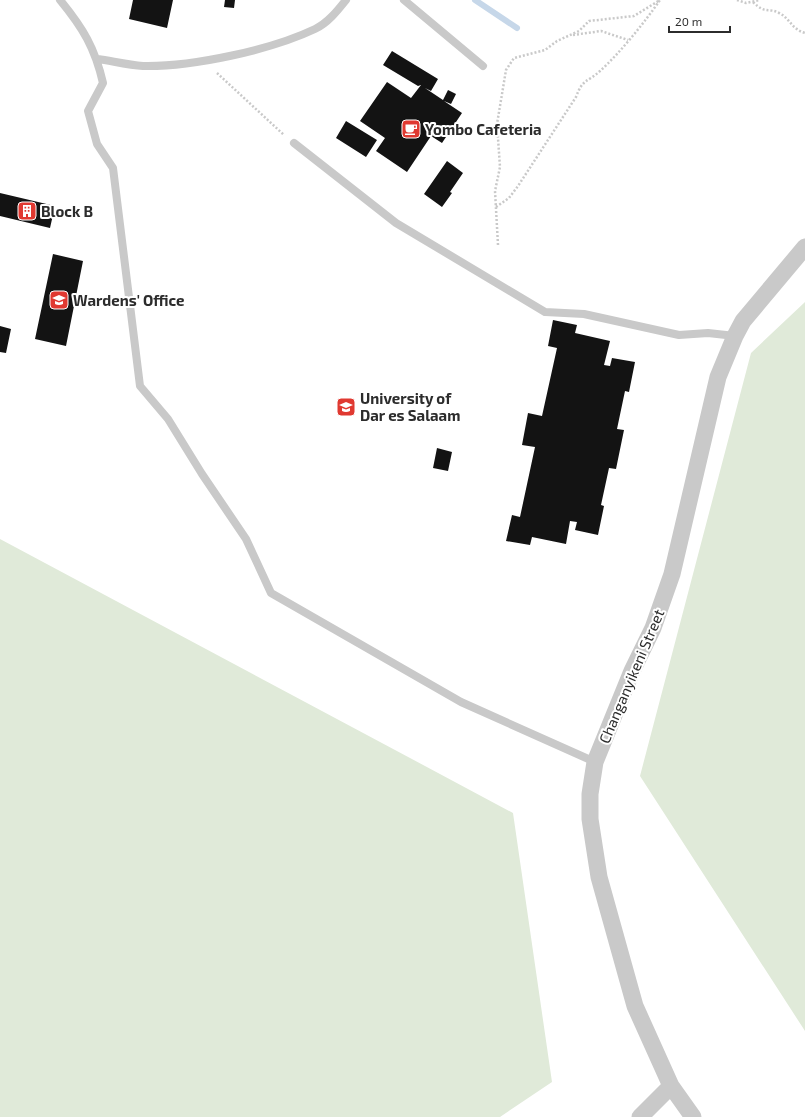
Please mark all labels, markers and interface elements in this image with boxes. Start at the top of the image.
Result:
scale bar [669,8,730,34]
text: 20 m [675,14,702,28]
cafe icon: Yombo Cafeteria [400,118,422,140]
place label: Yombo Cafeteria [425,120,542,138]
building icon: Block B [16,200,38,222]
place label: Block B [41,202,93,220]
school or university icon: Wardens' Office [48,289,70,311]
place label: Wardens' Office [73,291,185,309]
place label: University of Dar es Salaam [360,389,460,424]
school or university icon: University of Dar es Salaam [335,396,357,418]
street label: Changanyikeni Street [595,606,668,746]

